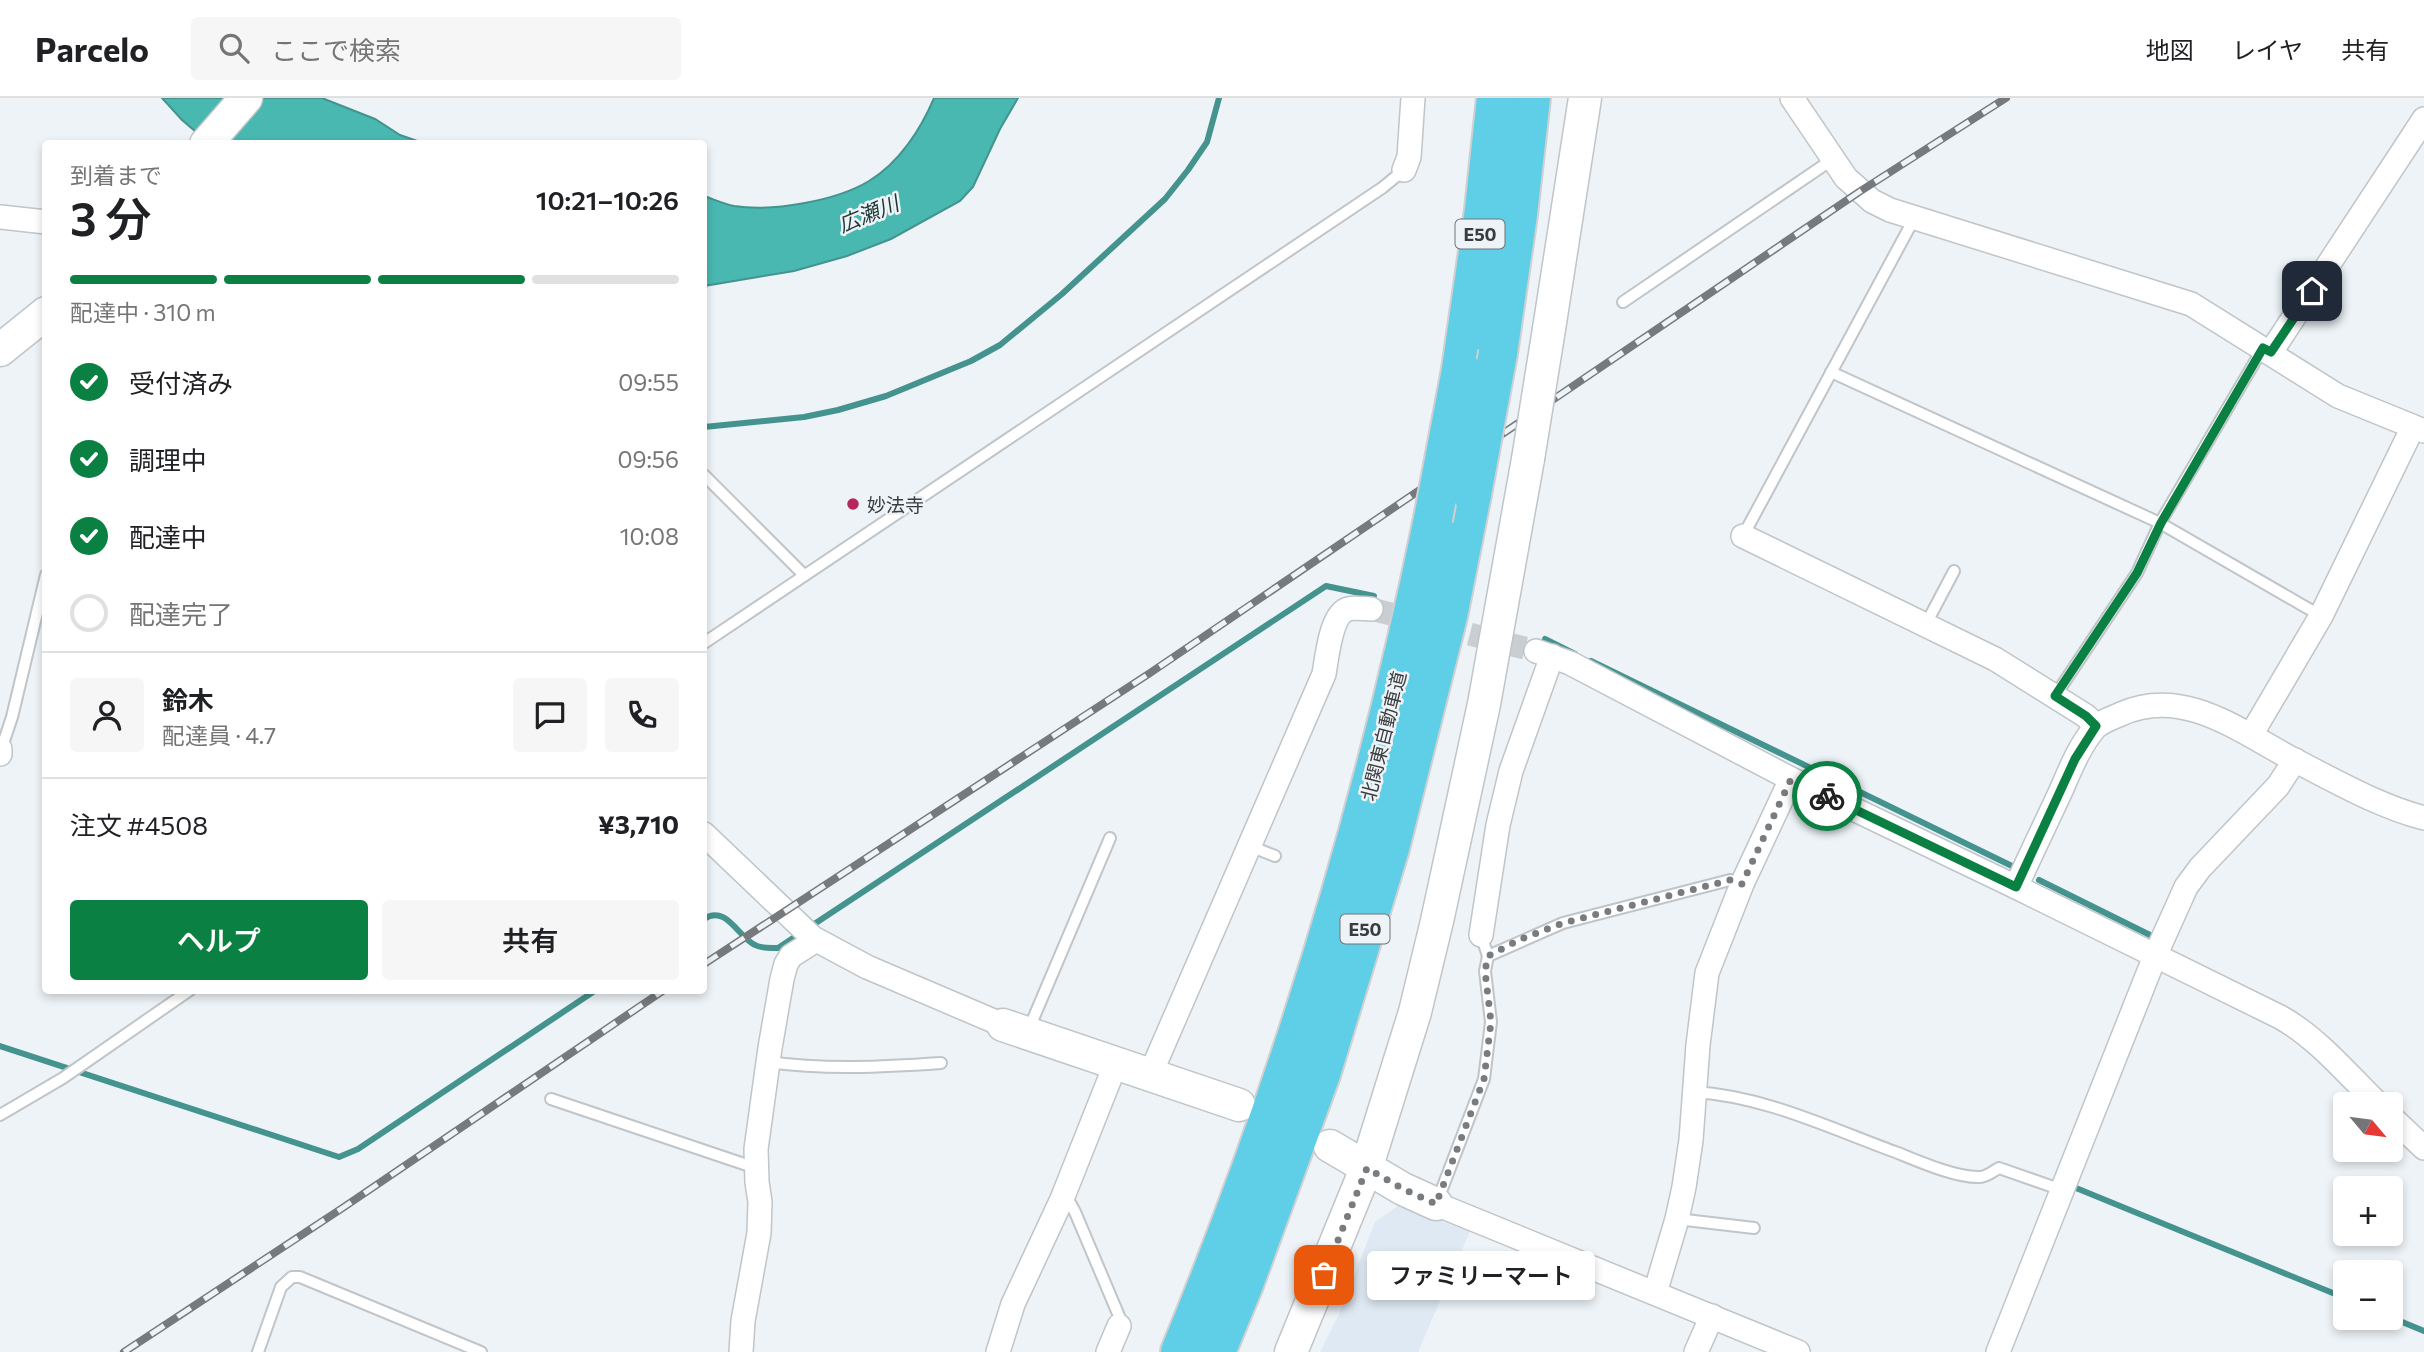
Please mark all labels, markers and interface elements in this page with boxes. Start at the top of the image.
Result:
search box [191,17,681,80]
text: Parcelo [35,28,149,69]
icon: search [215,29,253,67]
text: ここで検索 [271,34,401,65]
text: 地図 [2146,35,2194,64]
text: レイヤ [2232,35,2303,64]
text: 共有 [2341,35,2389,64]
text: 到着まで [70,161,162,189]
text: 10:21–10:26 [536,184,679,215]
text: 3 分 [70,189,151,245]
water label: 広瀬川 [834,189,904,236]
road number: E50 [1456,219,1504,248]
pin [2282,261,2342,321]
icon: home [2293,272,2331,310]
text: 配達中 · 310 m [70,298,216,326]
icon: check [70,363,108,401]
text: 受付済み [129,367,233,398]
text: 09:55 [618,368,679,396]
icon: check [70,440,108,478]
text: 調理中 [129,444,207,475]
text: 09:56 [617,445,679,473]
place label: 妙法寺 [867,493,924,516]
marker: 妙法寺 [845,496,861,512]
icon: check [70,517,108,555]
text: 配達中 [129,521,207,552]
text: 10:08 [620,522,679,550]
text: 配達完了 [129,598,233,629]
street label: 北関東自動車道 [1356,669,1410,803]
button: person [70,678,144,752]
button: chat [513,678,587,752]
button: phone [605,678,679,752]
text: 鈴木 [162,684,214,715]
text: 配達員 · 4.7 [162,721,276,749]
courier [1792,761,1862,831]
icon: bike [1808,777,1846,815]
text: ¥3,710 [598,808,679,839]
text: 注文 #4508 [70,809,208,840]
button: ヘルプ [70,900,368,980]
button: 共有 [382,900,679,980]
road number: E50 [1340,914,1390,944]
north arrow [2333,1092,2403,1162]
map controls [2333,1092,2403,1330]
button: + [2333,1176,2403,1246]
pin [1294,1245,1354,1305]
callout: ファミリーマート [1366,1250,1594,1300]
icon: bag [1305,1256,1343,1294]
button: − [2333,1260,2403,1330]
text: ファミリーマート [1389,1261,1573,1289]

